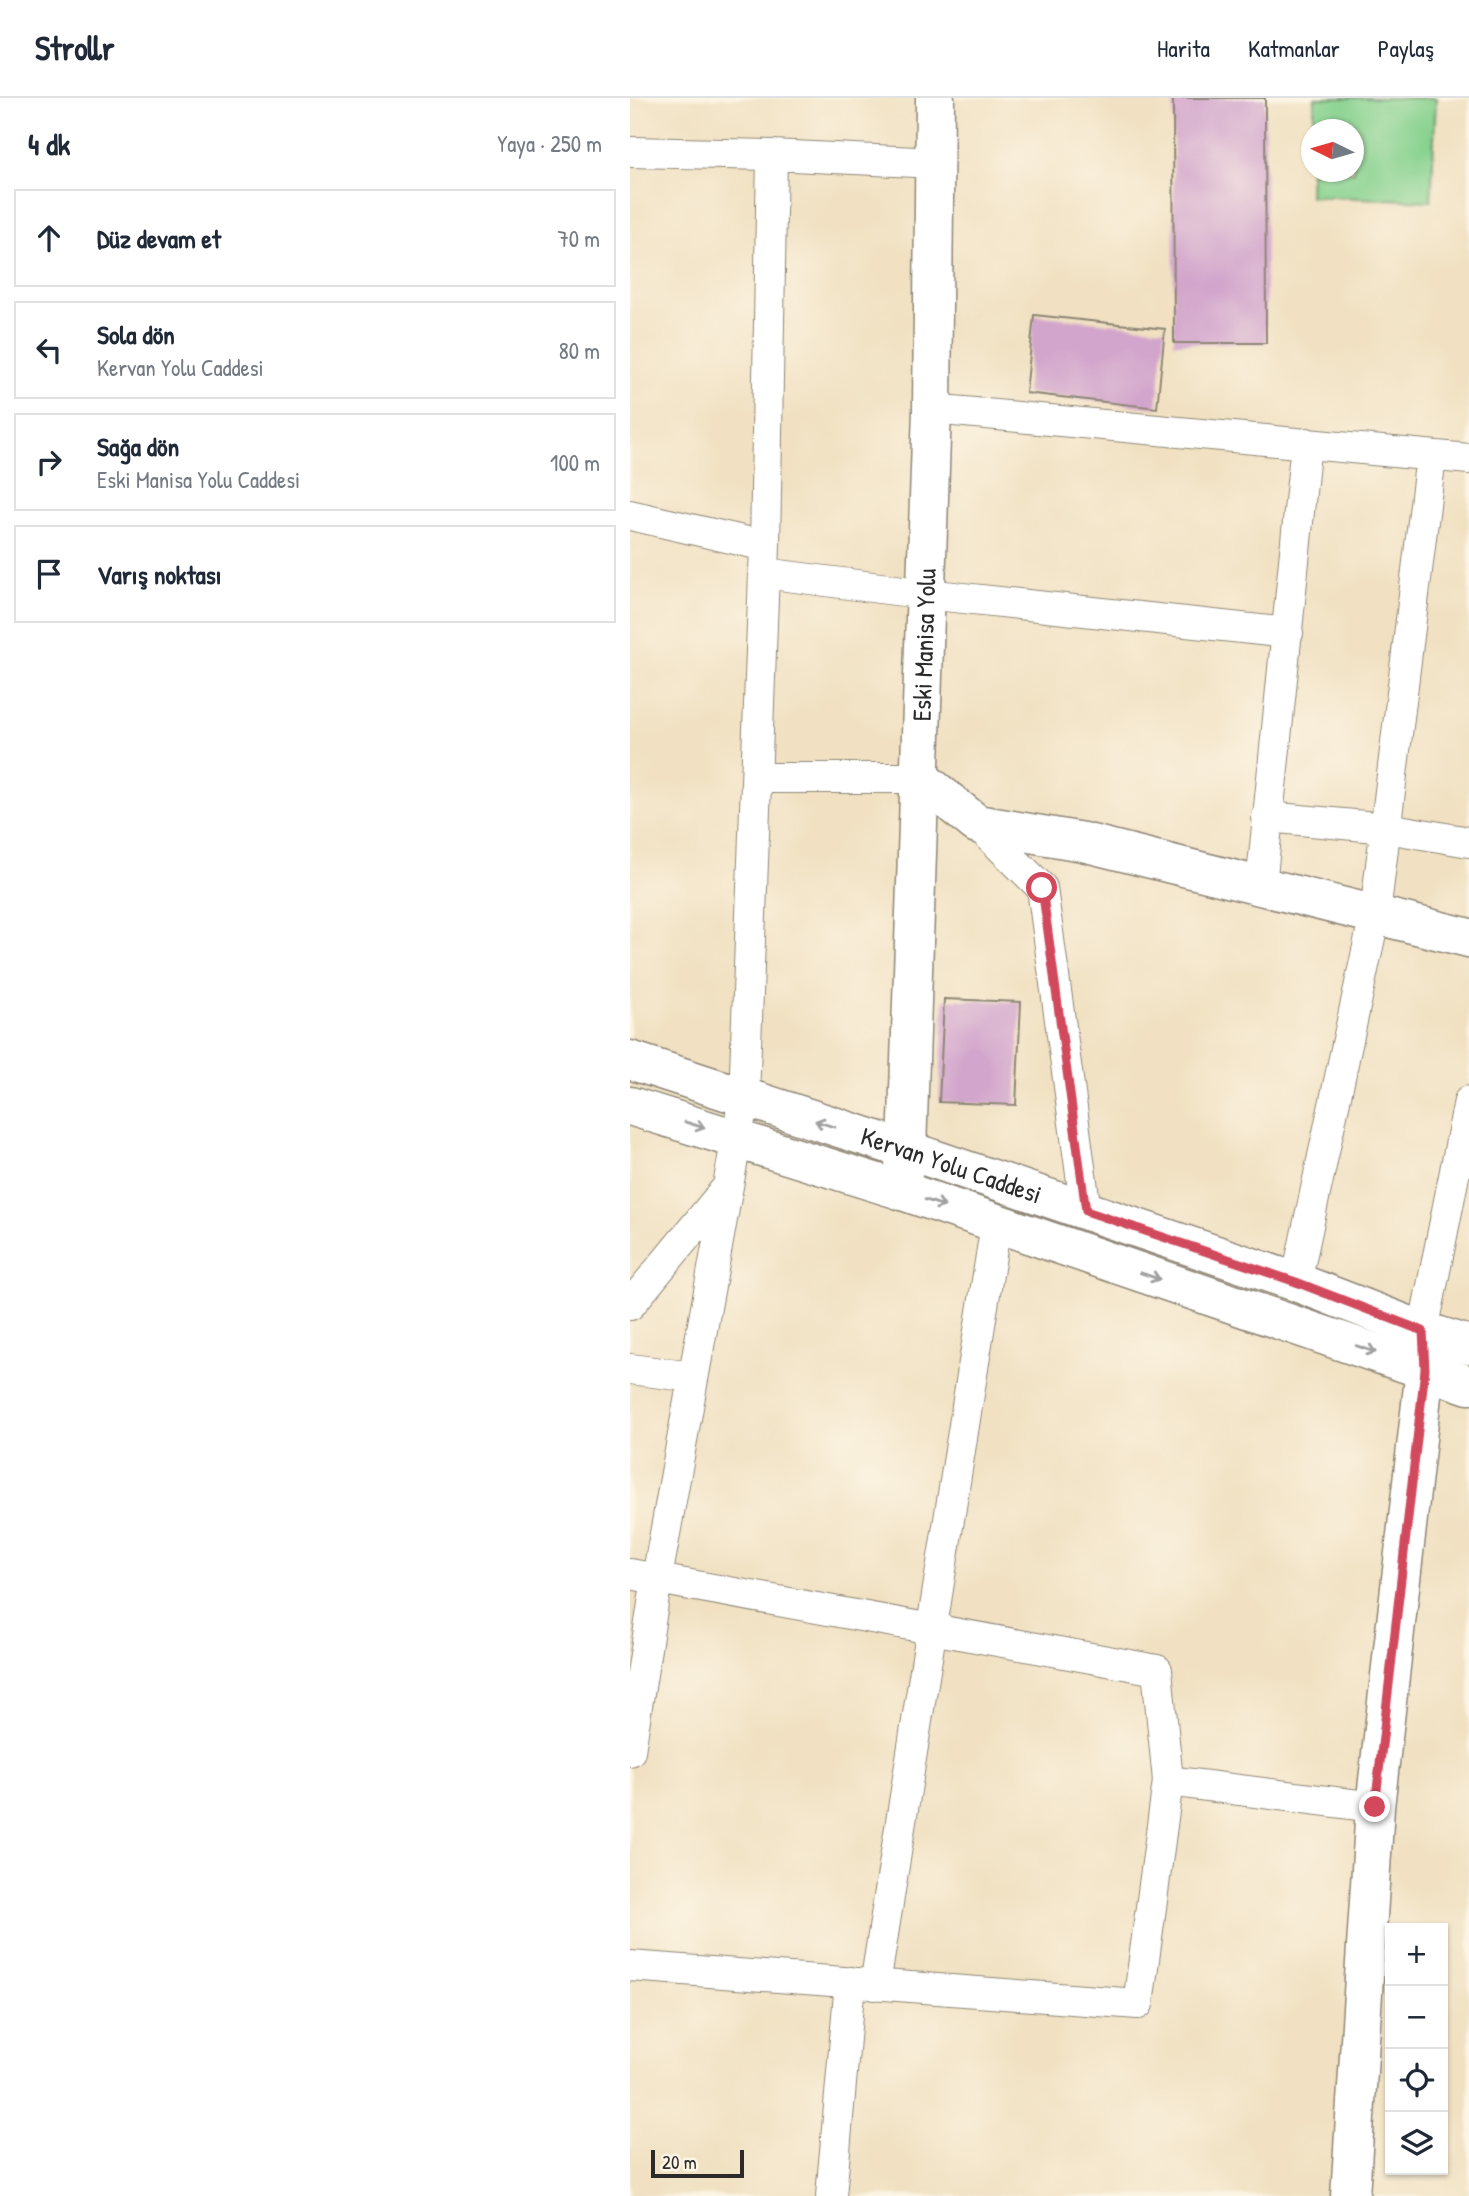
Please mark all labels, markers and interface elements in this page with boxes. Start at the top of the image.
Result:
text: Strollr [35,26,114,70]
text: Harita [1157,32,1210,64]
text: Katmanlar [1248,32,1340,64]
text: Paylaş [1378,32,1434,64]
north arrow [1301,119,1364,182]
text: 4 dk [28,124,70,164]
text: Yaya · 250 m [497,128,602,159]
icon: ahead [30,219,68,257]
text: Düz devam et [97,221,221,256]
text: 70 m [557,223,600,254]
text: Sola dön [97,317,175,352]
icon: left [30,331,68,369]
text: 80 m [559,335,600,366]
text: Kervan Yolu Caddesi [97,352,264,383]
text: Sağa dön [97,429,179,464]
icon: right [30,443,68,481]
text: 100 m [550,447,600,478]
text: Eski Manisa Yolu Caddesi [97,464,300,495]
icon: arrive [30,555,68,593]
text: Varış noktası [97,557,222,592]
street label: Eski Manisa Yolu [903,568,944,722]
route start [1026,872,1057,903]
one-way arrow [815,1116,837,1129]
street label: Kervan Yolu Caddesi [857,1118,1046,1211]
one-way arrow [684,1120,706,1133]
one-way arrow [924,1198,946,1210]
one-way arrow [1139,1271,1161,1283]
one-way arrow [1355,1343,1377,1356]
route end [1359,1791,1390,1822]
map controls [1385,1923,1448,2175]
button: + [1385,1923,1448,1986]
button: − [1385,1986,1448,2049]
button: locate [1385,2049,1448,2112]
button: layers [1385,2112,1448,2175]
scale bar [651,2147,744,2179]
text: 20 m [662,2149,697,2175]

